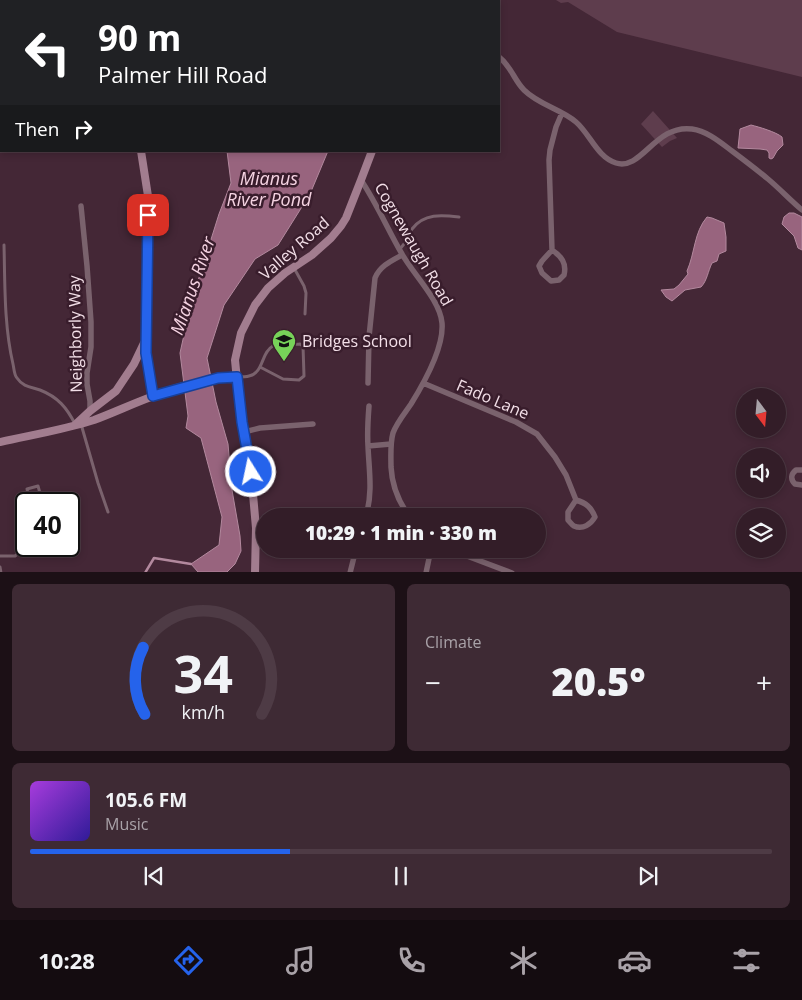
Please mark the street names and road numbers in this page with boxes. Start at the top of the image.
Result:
street label: Cognewaugh Road [370,178,458,310]
street label: Valley Road [254,212,334,284]
street label: Neighborly Way [63,274,87,393]
street label: Fado Lane [453,374,533,424]

